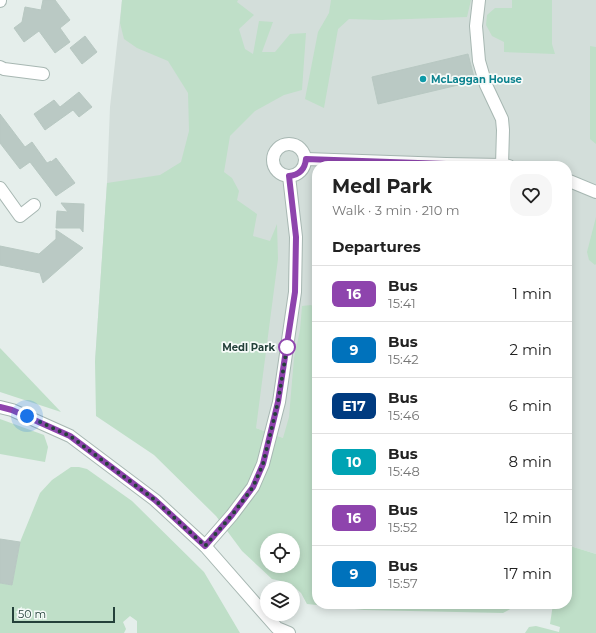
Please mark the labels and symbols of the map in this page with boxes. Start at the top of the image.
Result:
place label: McLaggan House [431,73,522,86]
marker: McLaggan House [418,74,428,84]
marker: Medl Park [278,338,296,356]
place label: Medl Park [222,341,275,354]
your location [17,406,37,426]
scale bar [12,605,115,624]

